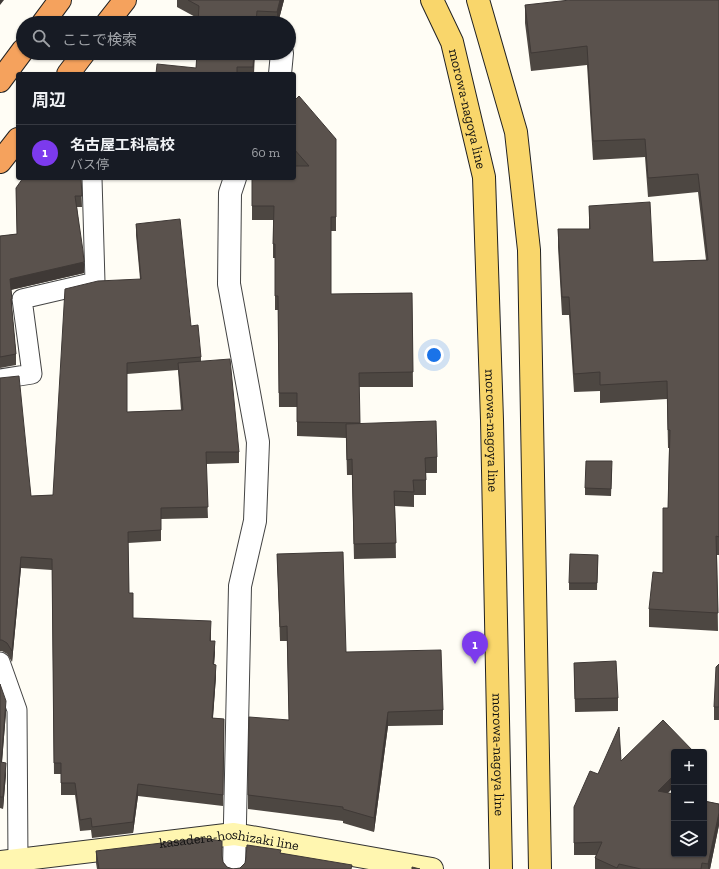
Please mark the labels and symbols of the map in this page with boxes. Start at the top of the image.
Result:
street label: morowa-nagoya line [445,47,490,171]
your location [424,345,444,365]
street label: morowa-nagoya line [482,369,502,493]
pin: 1 [462,631,488,664]
street label: morowa-nagoya line [489,693,508,817]
street label: kasadera-hoshizaki line [158,825,301,854]

